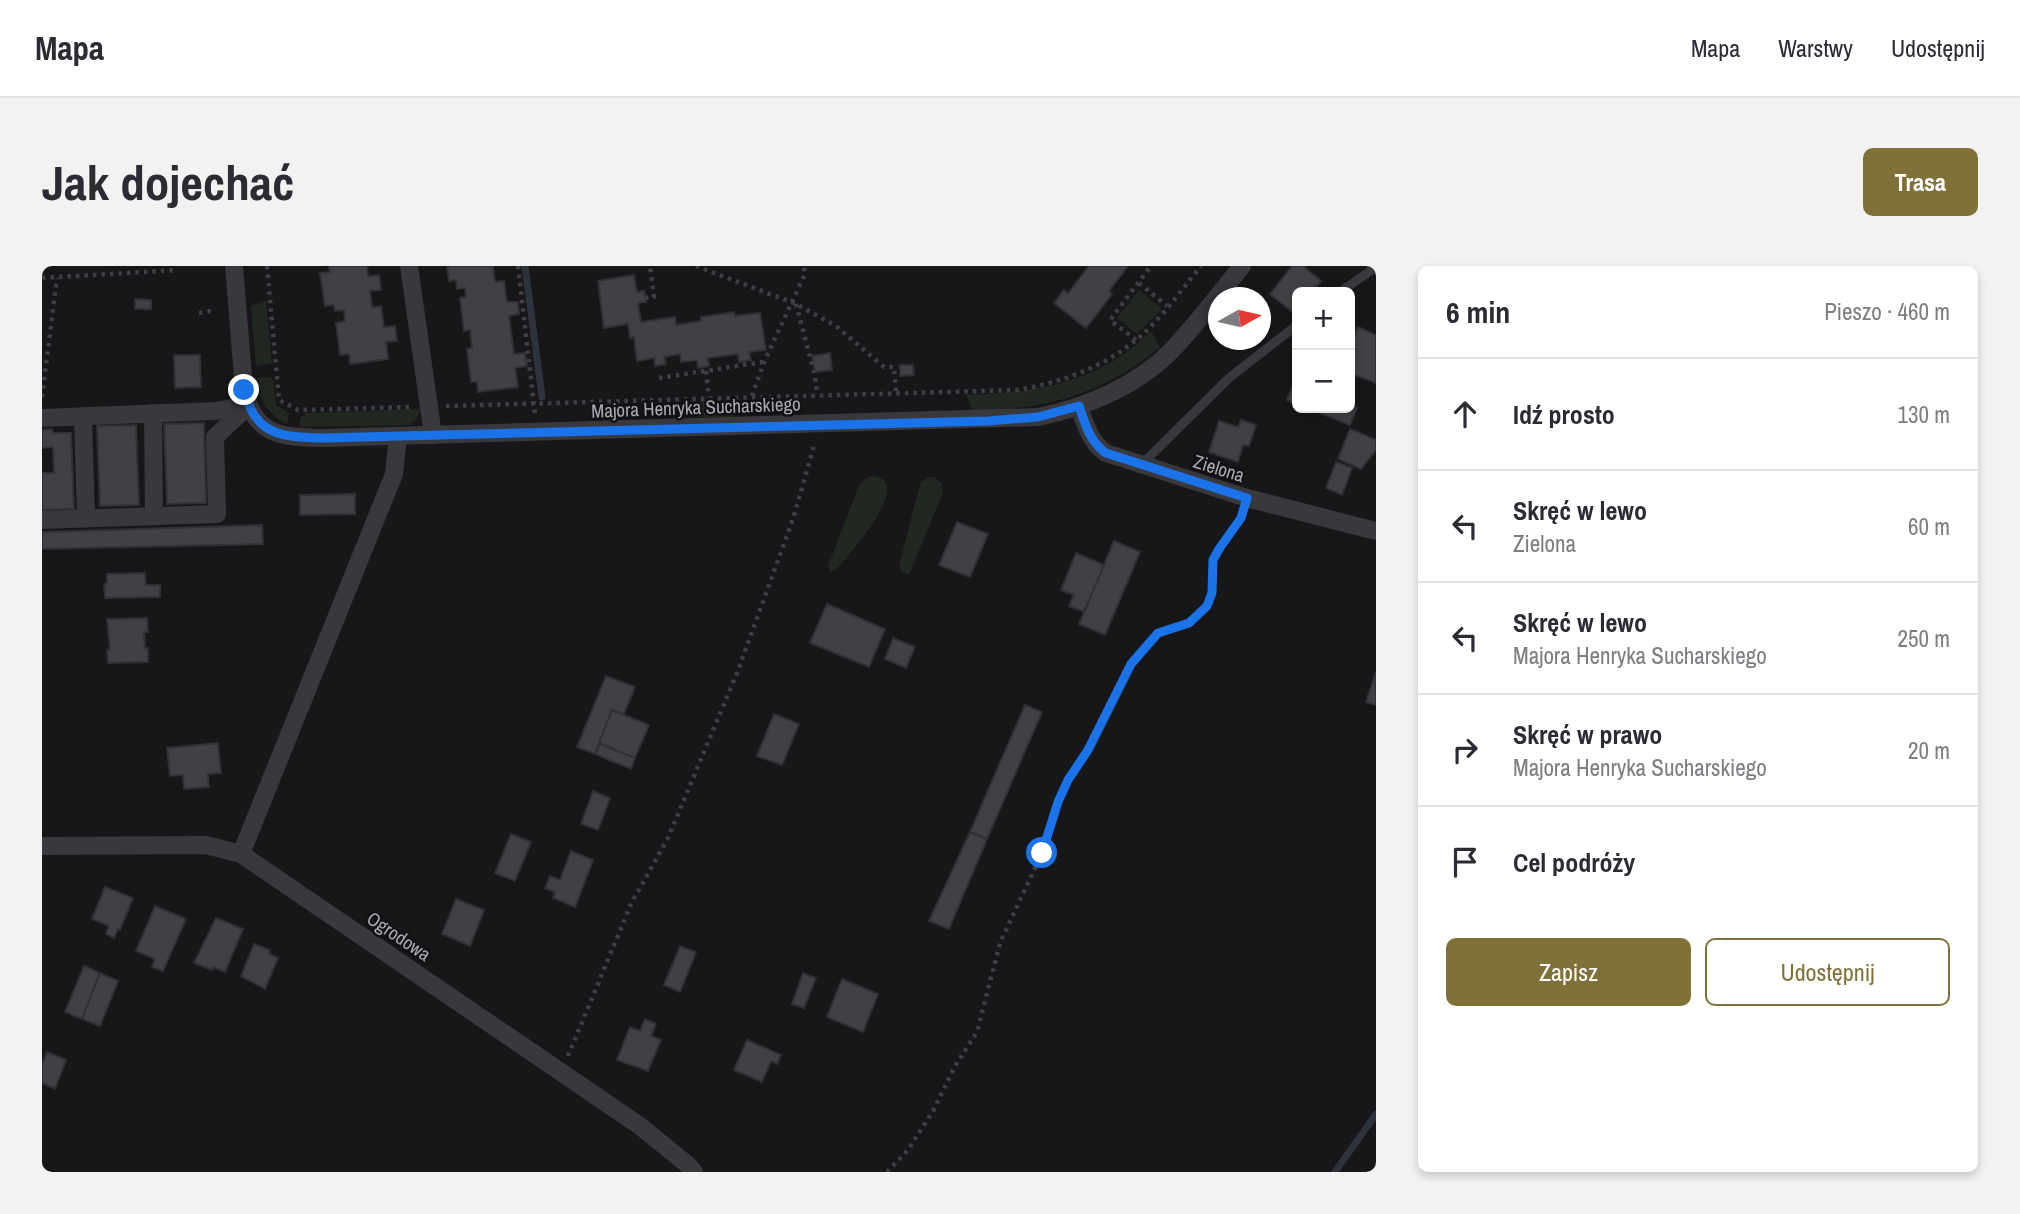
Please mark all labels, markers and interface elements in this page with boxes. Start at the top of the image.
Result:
text: Mapa [35,26,104,70]
text: Mapa [1691,32,1740,64]
text: Warstwy [1778,32,1853,64]
text: Udostępnij [1891,32,1985,64]
button: Trasa [1863,148,1978,216]
text: Jak dojechać [42,149,294,215]
north arrow [1208,287,1271,350]
map controls [1292,287,1355,413]
button: + [1292,287,1355,350]
text: 6 min [1446,292,1510,332]
text: Pieszo · 460 m [1824,296,1950,327]
button: − [1292,350,1355,413]
route end [228,374,259,405]
street label: Majora Henryka Sucharskiego [591,390,801,424]
icon: ahead [1446,395,1484,433]
text: Idź prosto [1513,397,1615,432]
text: 130 m [1898,399,1950,430]
street label: Zielona [1190,448,1248,488]
text: Skręć w lewo [1513,493,1647,528]
icon: left [1446,507,1484,545]
text: 60 m [1908,511,1950,542]
text: Zielona [1513,528,1576,559]
text: Skręć w lewo [1513,605,1647,640]
icon: left [1446,619,1484,657]
text: 250 m [1898,623,1950,654]
text: Majora Henryka Sucharskiego [1513,640,1767,671]
text: Skręć w prawo [1513,717,1662,752]
icon: right [1446,731,1484,769]
text: 20 m [1908,735,1950,766]
text: Majora Henryka Sucharskiego [1513,752,1767,783]
route start [1026,837,1057,868]
icon: arrive [1446,843,1484,881]
text: Cel podróży [1513,845,1635,880]
street label: Ogrodowa [362,905,436,967]
button: Zapisz [1446,938,1691,1006]
button: Udostępnij [1705,938,1950,1006]

